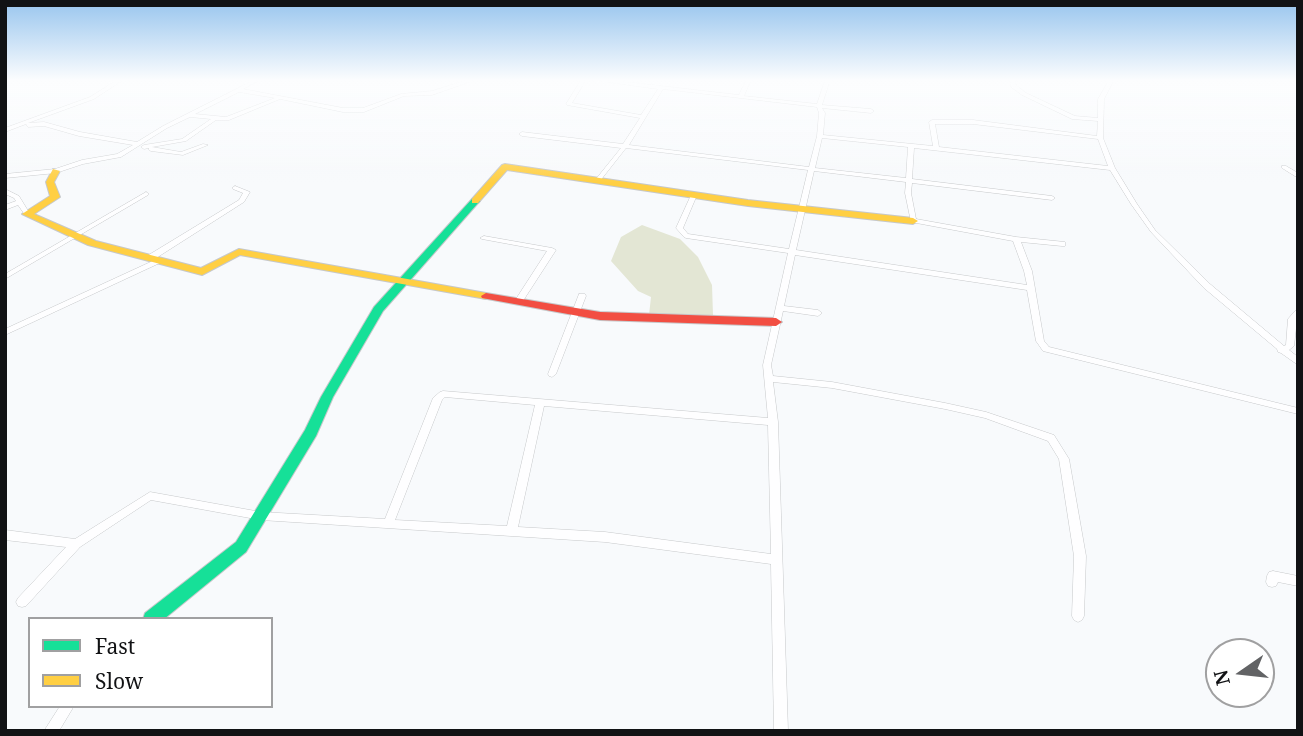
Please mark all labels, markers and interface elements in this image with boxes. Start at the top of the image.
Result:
legend [28,617,273,708]
text: Fast [95,632,135,660]
north arrow [1205,638,1275,708]
text: Slow [95,667,143,695]
text: N [1207,667,1236,688]

